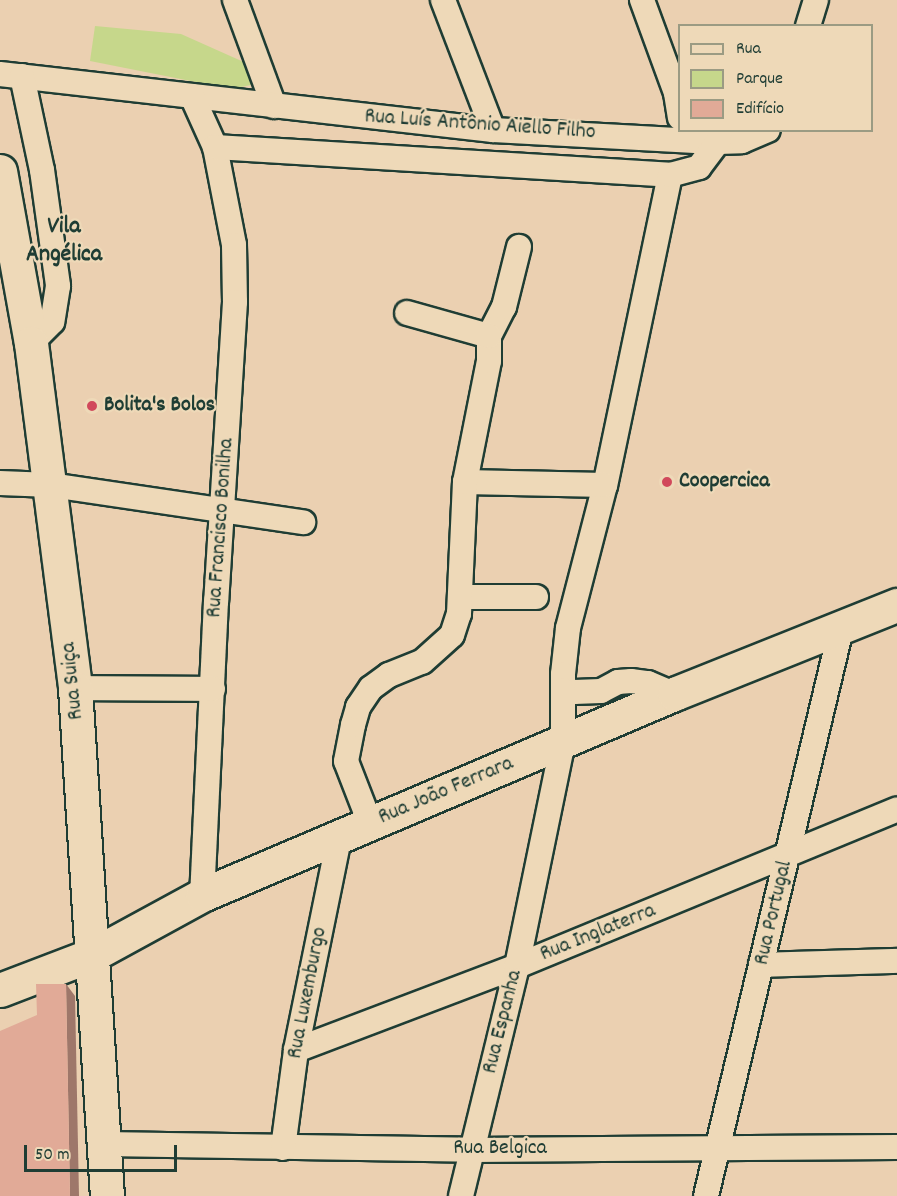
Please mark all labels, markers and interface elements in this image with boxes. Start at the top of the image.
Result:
legend [678,24,873,132]
text: Rua [736,37,761,62]
text: Parque [736,67,783,92]
text: Edifício [736,97,784,122]
street label: Rua Luís Antônio Aiello Filho [364,104,596,146]
district label: Vila Angélica [26,214,102,270]
place label: Bolita's Bolos [104,393,215,419]
marker: Bolita's Bolos [85,399,99,413]
street label: Rua Francisco Bonilha [202,437,240,619]
place label: Coopercica [679,469,769,495]
marker: Coopercica [660,475,674,489]
street label: Rua Suiça [56,641,90,721]
street label: Rua João Ferrara [375,751,517,831]
street label: Rua Portugal [749,858,799,968]
street label: Rua Inglaterra [536,898,660,968]
street label: Rua Luxemburgo [282,925,334,1061]
street label: Rua Espanha [477,967,529,1077]
scale bar [27,1133,180,1171]
street label: Rua Belgica [453,1136,547,1162]
text: 50 m [35,1143,70,1168]

